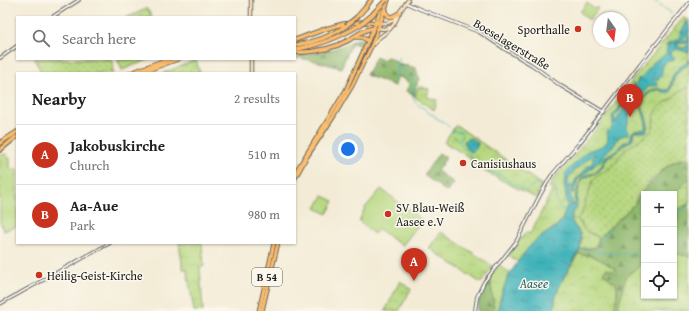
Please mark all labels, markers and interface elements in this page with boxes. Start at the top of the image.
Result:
north arrow [593,12,629,48]
street label: Boeselagerstraße [470,14,554,74]
search box [16,16,296,60]
place label: Sporthalle [518,21,570,38]
marker: Sporthalle [573,24,583,34]
icon: search [30,27,52,49]
text: Search here [62,28,136,49]
pin: B [617,84,643,117]
text: Nearby [32,86,86,111]
text: 2 results [234,89,280,108]
text: Jakobuskirche [70,135,165,156]
your location [338,139,358,159]
text: A [41,145,49,164]
text: 510 m [248,145,280,164]
place label: Canisiushaus [471,155,537,172]
text: Church [70,156,109,175]
marker: Canisiushaus [458,158,468,168]
map controls [641,191,677,299]
button: + [641,191,677,227]
text: Aa-Aue [70,195,118,216]
place label: SV Blau-Weiß Aasee e.V [396,199,465,230]
text: B [41,205,49,224]
text: 980 m [248,205,280,224]
marker: SV Blau-Weiß Aasee e.V [383,209,393,219]
text: Park [70,216,95,235]
button: − [641,227,677,263]
pin: A [401,248,427,281]
button: locate [641,263,677,299]
place label: Heilig-Geist-Kirche [47,267,143,284]
road number: B 54 [252,268,282,286]
marker: Heilig-Geist-Kirche [34,270,44,280]
water label: Aasee [519,274,548,293]

